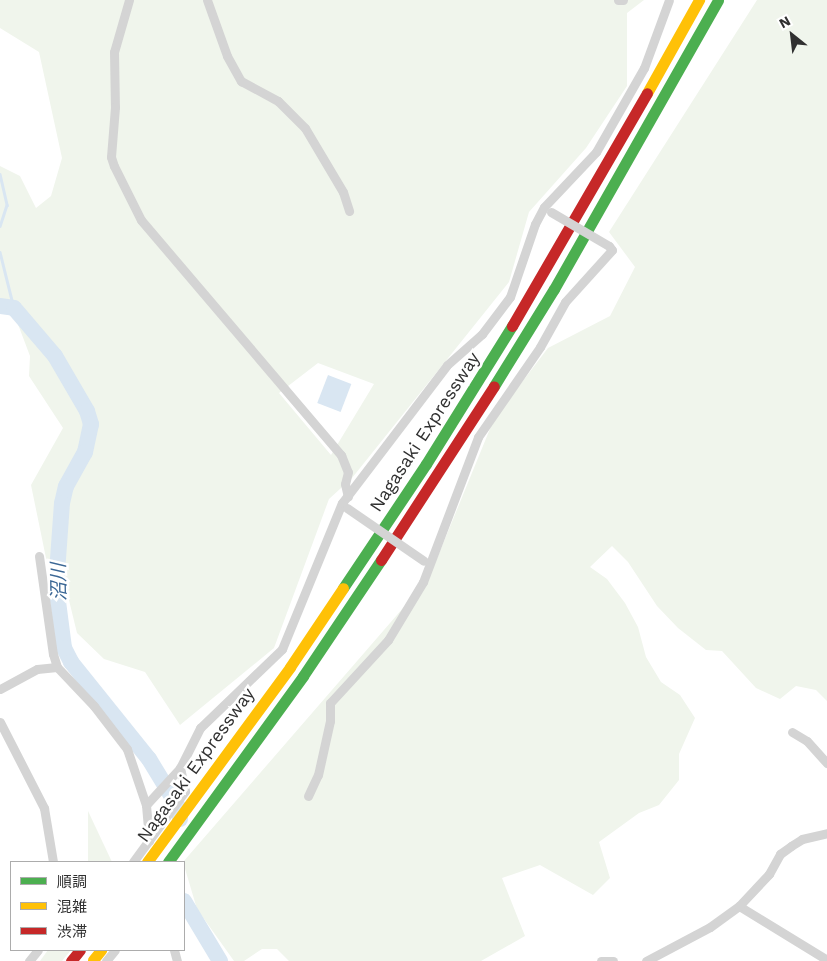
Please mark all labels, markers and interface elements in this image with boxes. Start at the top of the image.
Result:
north arrow [767,10,817,60]
text: N [776,12,793,31]
street label: Nagasaki Expressway [365,348,485,516]
water label: 沼川 [47,563,71,601]
street label: Nagasaki Expressway [133,683,259,847]
legend [10,861,185,951]
text: 順調 [57,873,87,891]
text: 混雑 [57,898,87,916]
text: 渋滞 [57,923,87,941]

